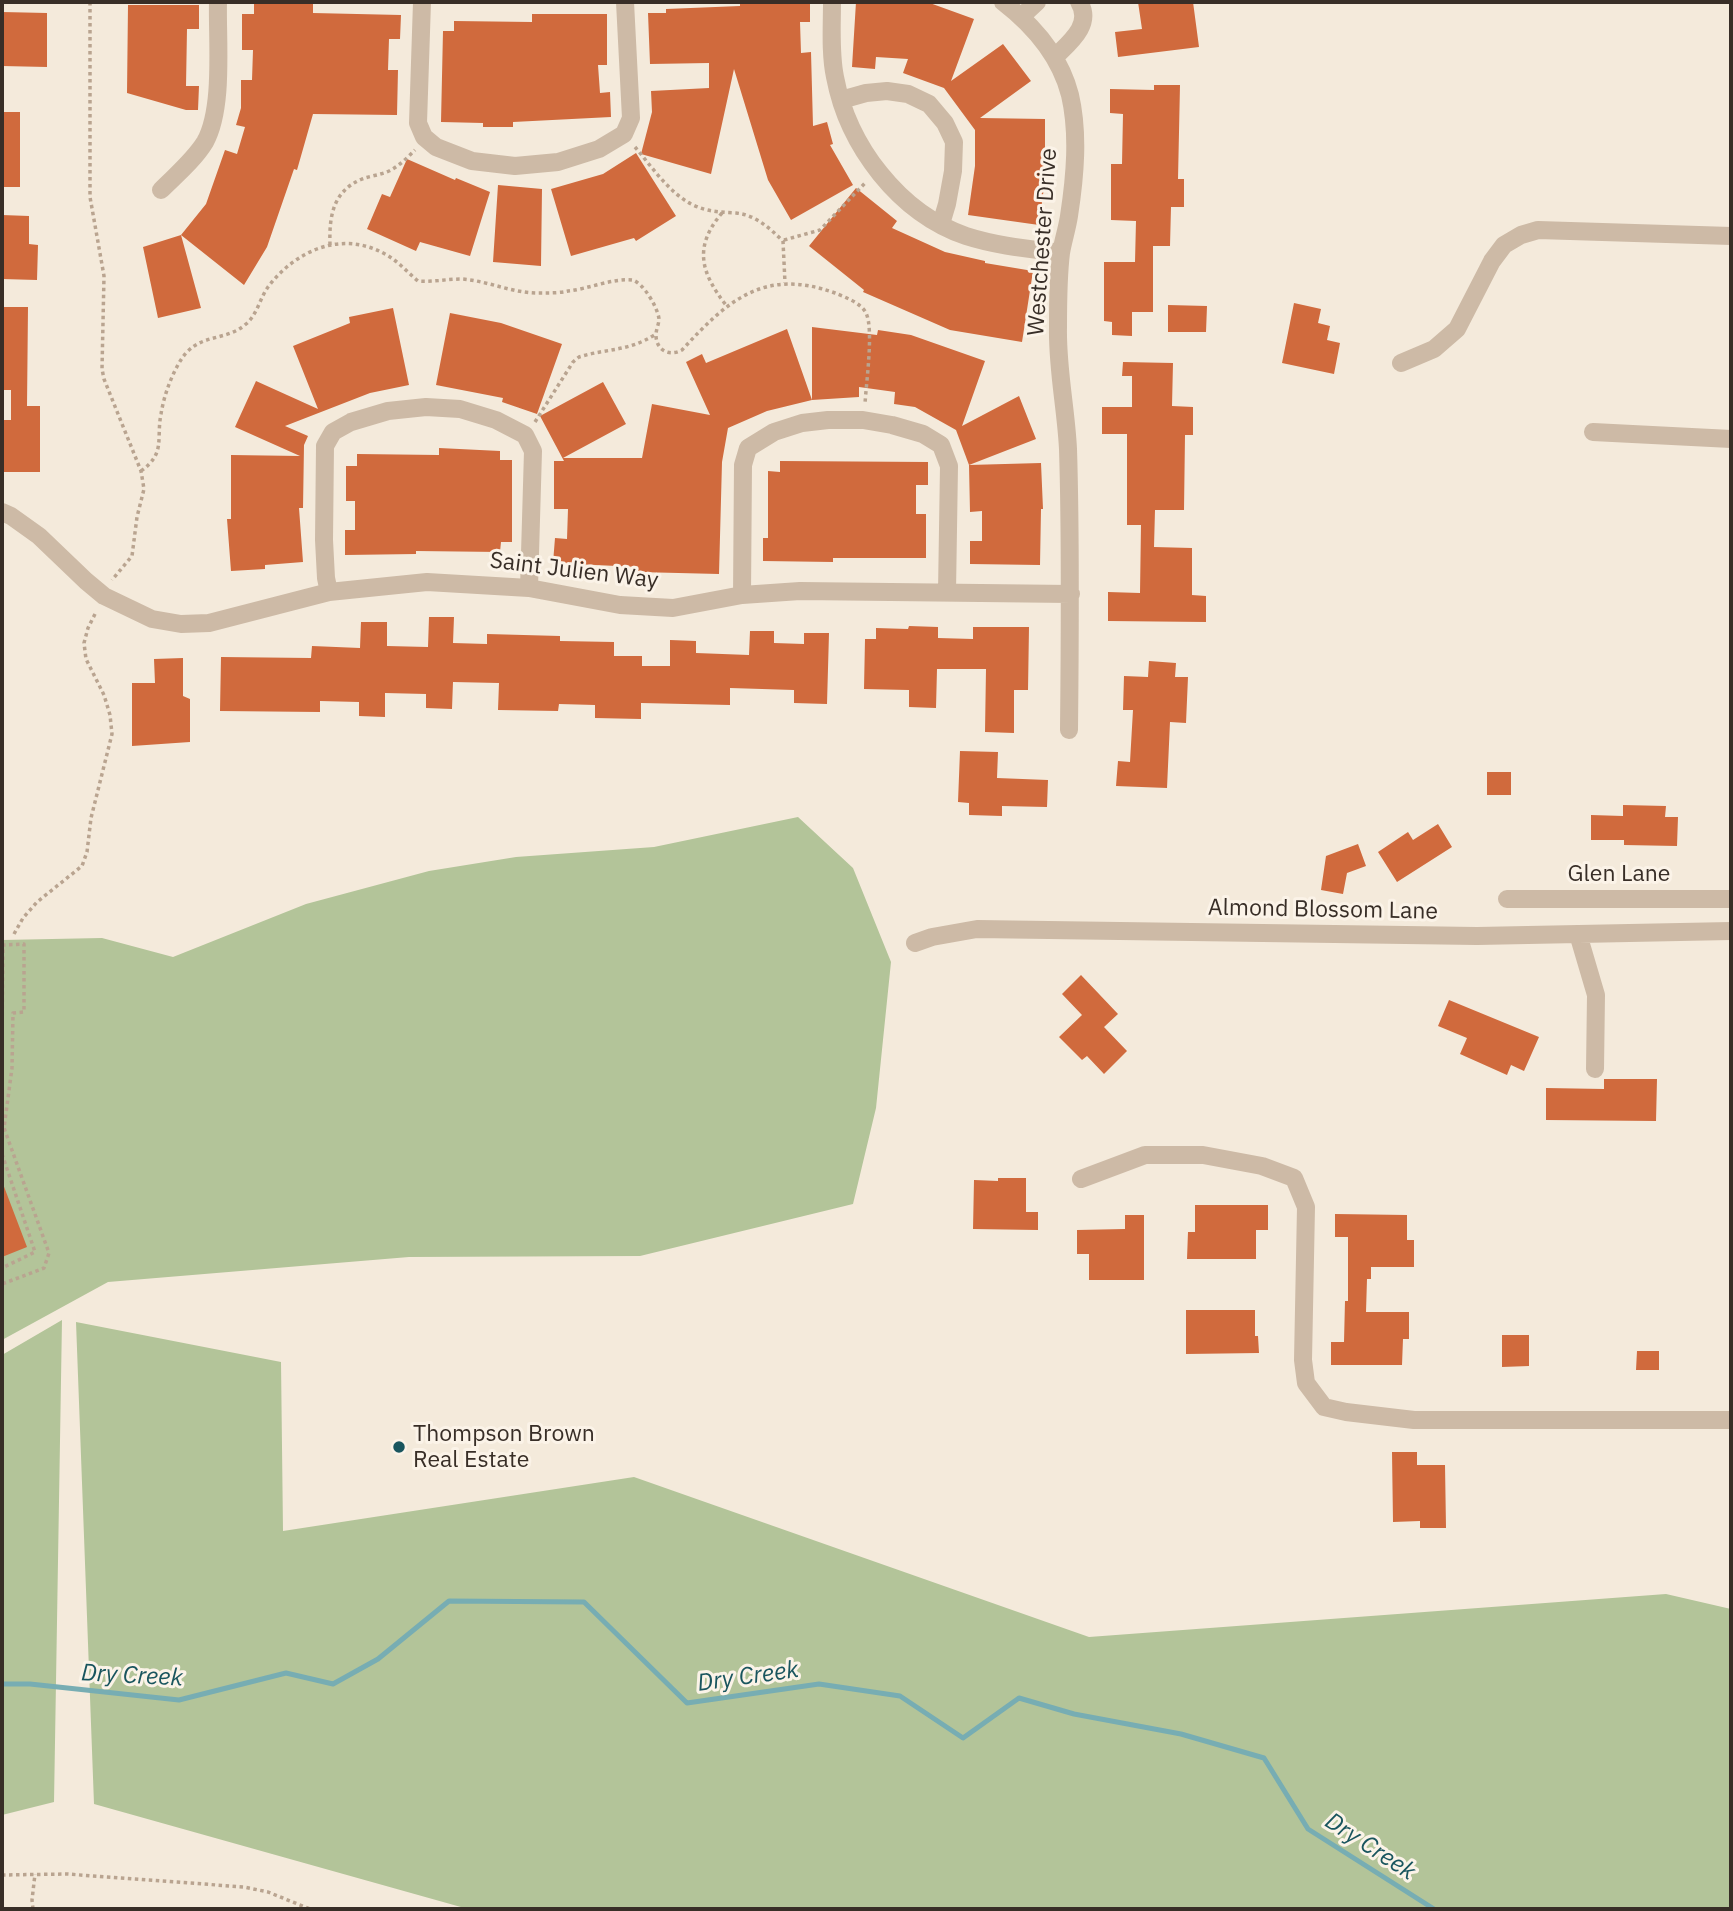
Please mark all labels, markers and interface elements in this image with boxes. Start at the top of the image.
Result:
street label: Westchester Drive [1023,147,1063,337]
street label: Saint Julien Way [488,547,660,595]
street label: Glen Lane [1568,860,1670,888]
street label: Almond Blossom Lane [1208,894,1438,926]
place label: Thompson Brown Real Estate [413,1420,595,1474]
marker: Thompson Brown Real Estate [391,1439,407,1455]
water label: Dry Creek [696,1656,800,1698]
water label: Dry Creek [80,1659,184,1693]
water label: Dry Creek [1319,1807,1421,1887]

